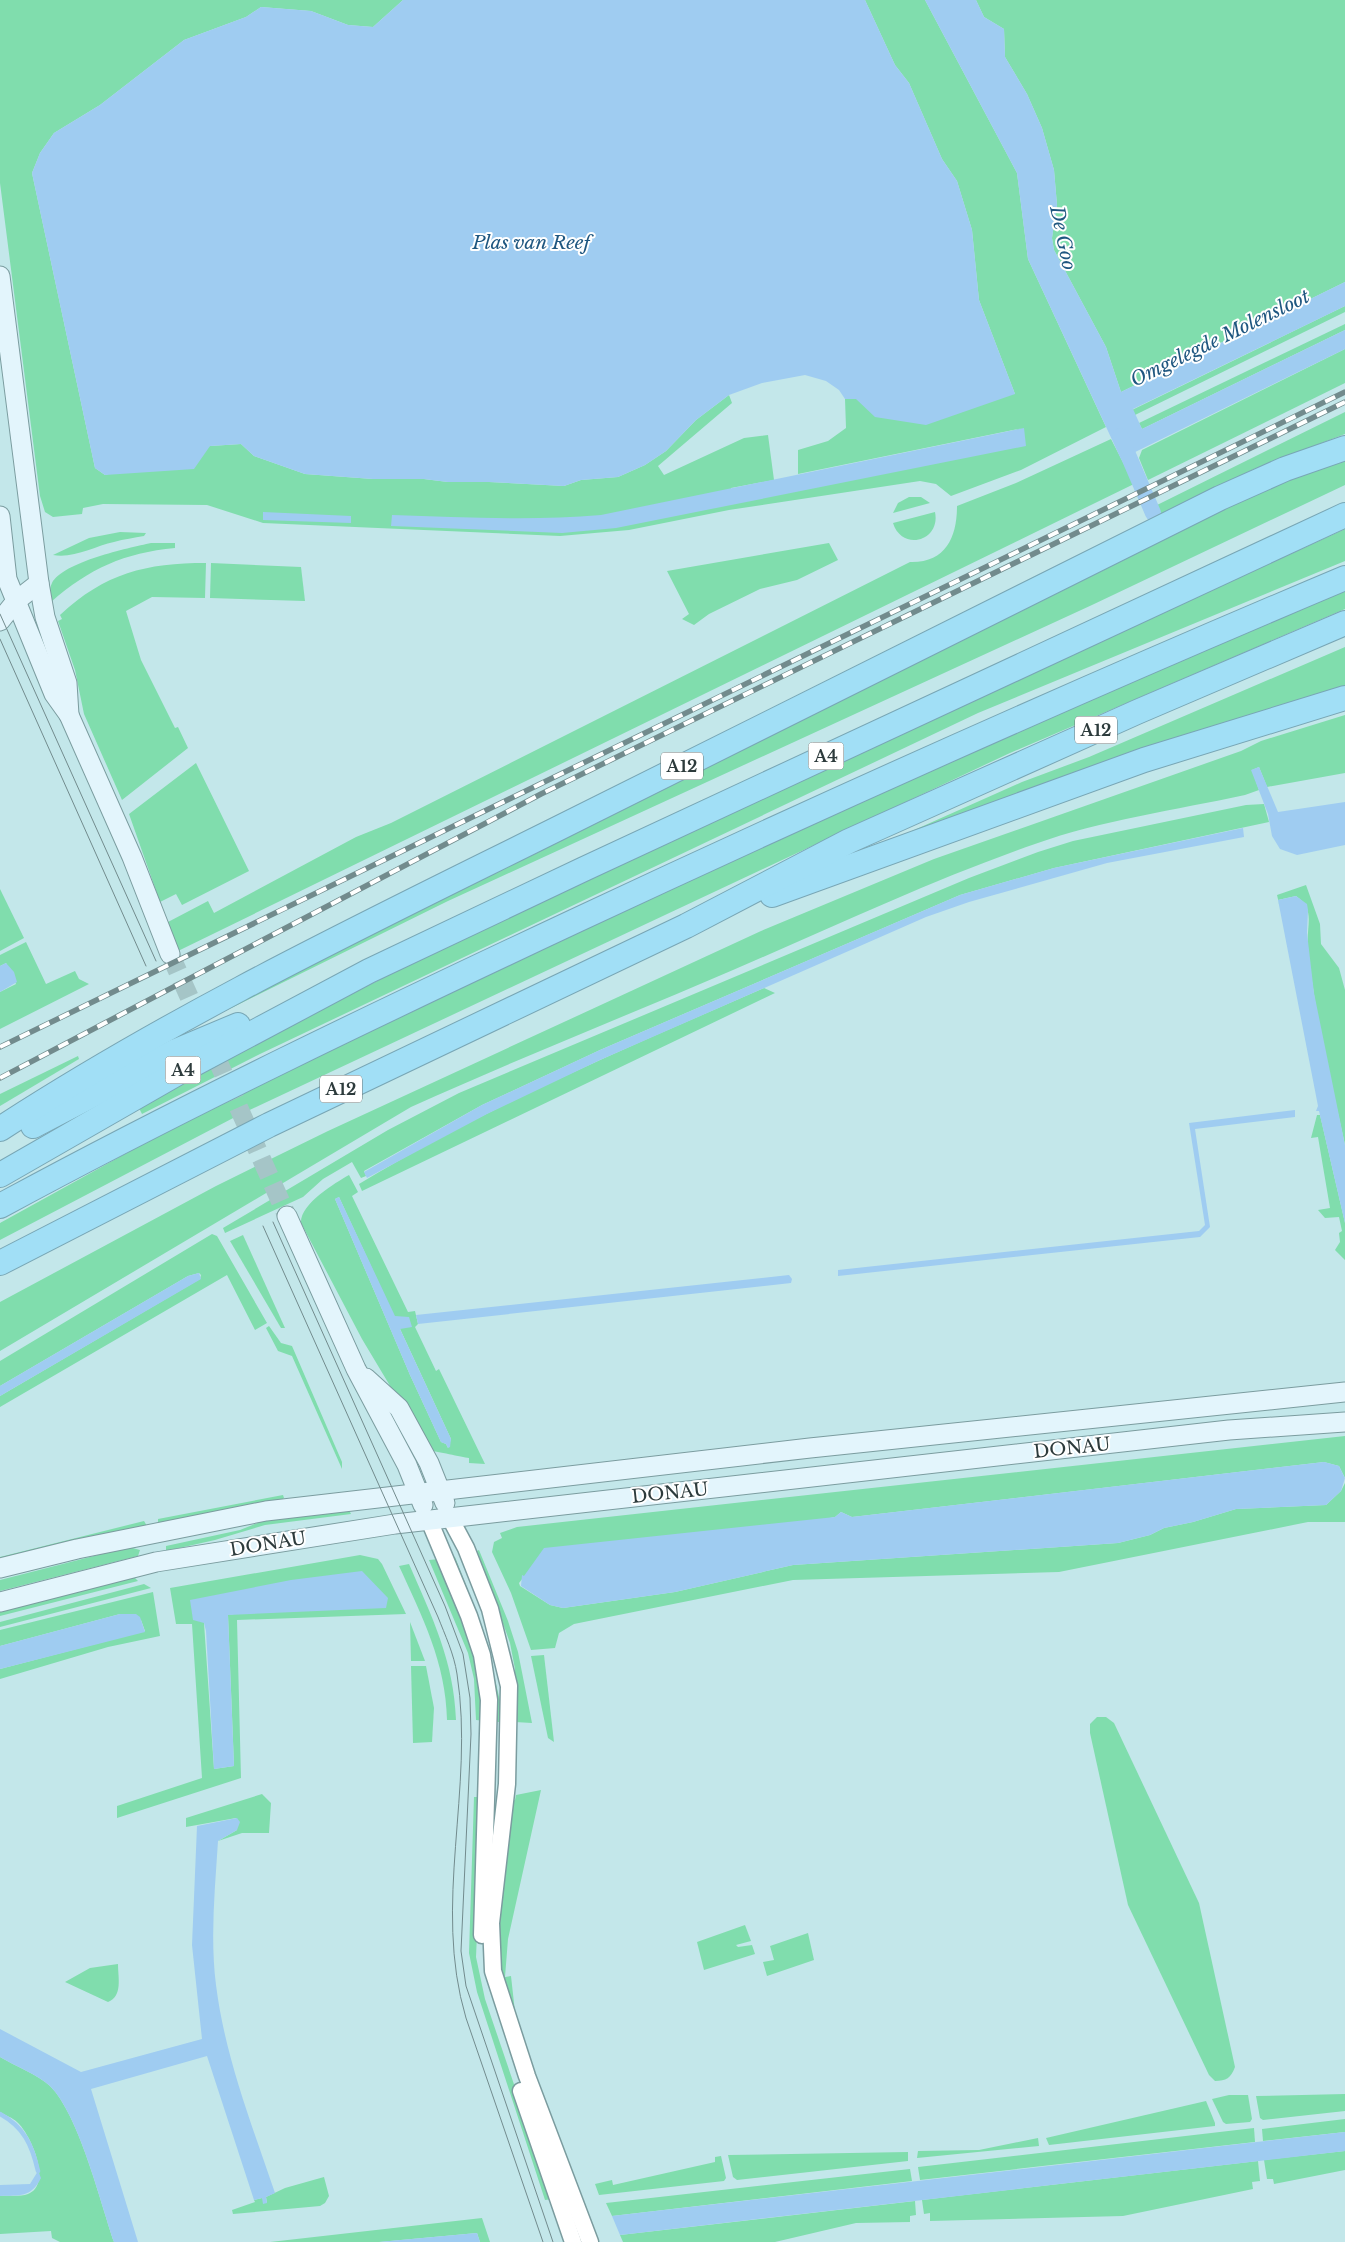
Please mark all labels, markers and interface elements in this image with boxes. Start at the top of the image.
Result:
water label: De Goo [1045,203,1081,272]
water label: Plas van Reef [471,231,595,254]
water label: Omgelegde Molensloot [1127,285,1313,391]
road number: A12 [1075,716,1117,744]
road number: A4 [808,742,844,769]
road number: A12 [661,752,703,779]
road number: A4 [166,1056,200,1084]
road number: A12 [320,1076,362,1102]
street label: DONAU [1032,1433,1112,1463]
street label: DONAU [630,1478,710,1508]
street label: DONAU [228,1527,308,1561]

